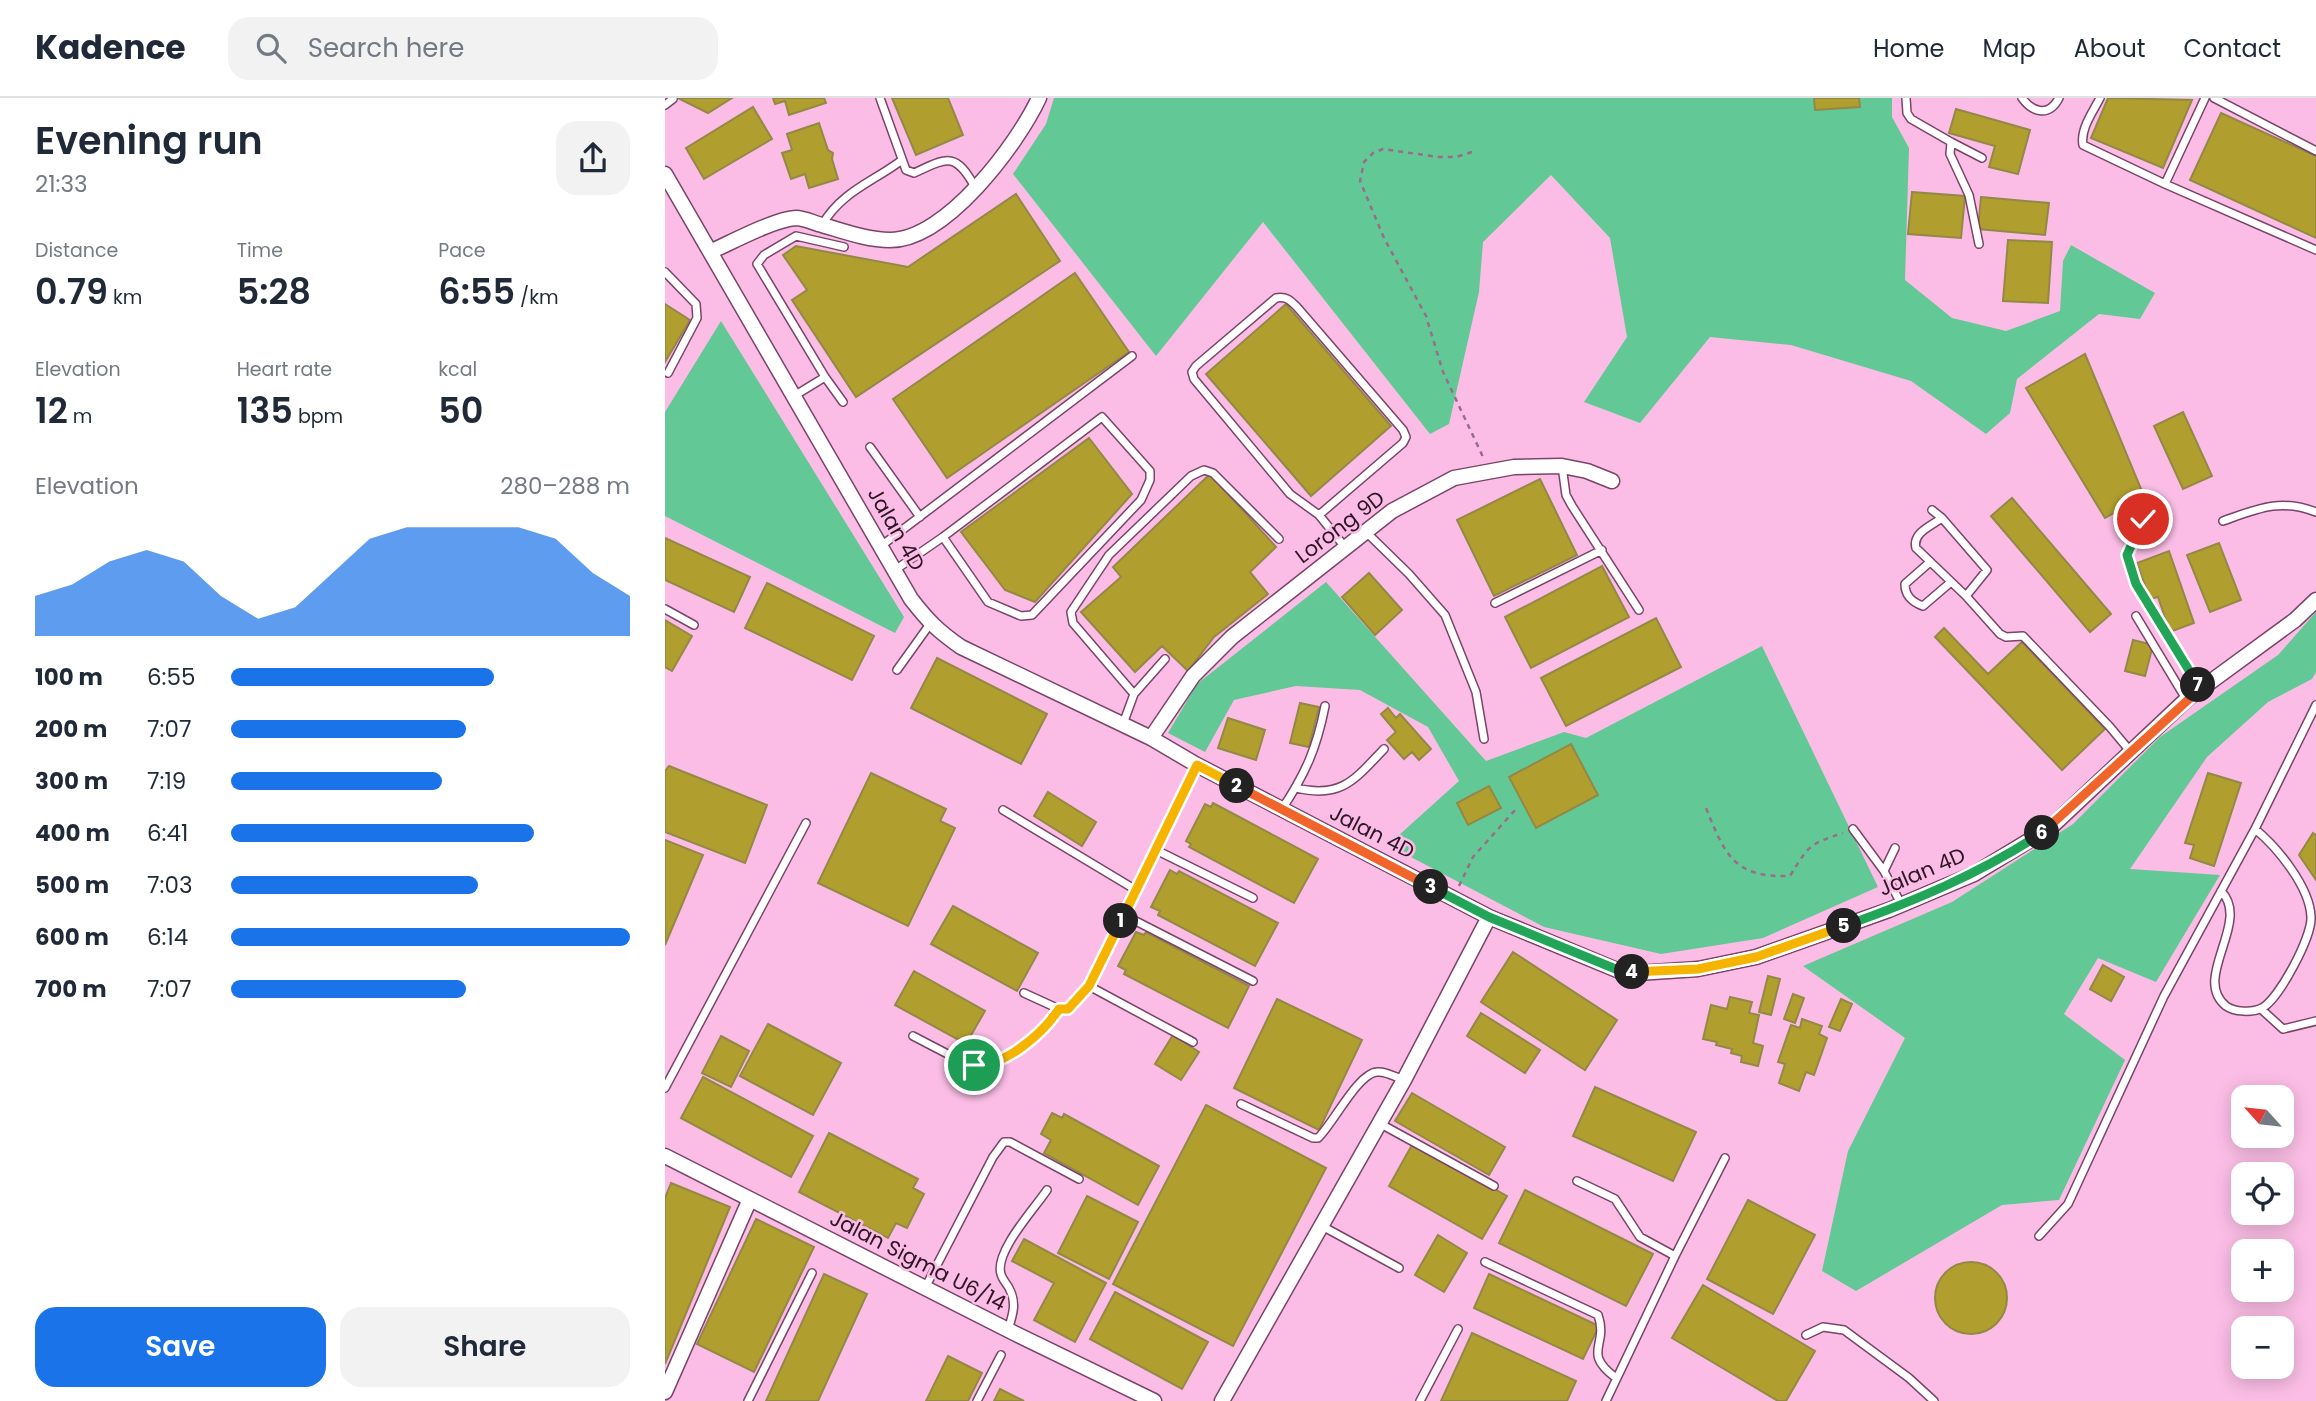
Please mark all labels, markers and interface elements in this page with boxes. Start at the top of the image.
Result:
search box [228,17,718,80]
text: Kadence [35,24,186,71]
icon: search [252,29,290,67]
text: Search here [308,30,464,66]
text: Home [1873,32,1945,65]
text: Map [1983,32,2036,65]
text: About [2074,32,2145,65]
text: Contact [2183,32,2281,65]
text: Evening run [35,114,263,167]
button: share [556,121,630,195]
text: 21:33 [35,168,88,200]
text: Distance [35,237,118,264]
text: Time [237,237,283,264]
text: Pace [438,237,486,264]
text: 0.79 [35,267,108,316]
text: 5:28 [237,267,311,316]
text: 6:55 [438,267,515,316]
text: km [108,284,142,311]
text: /km [515,284,559,311]
text: Elevation [35,356,121,383]
text: Heart rate [237,356,332,383]
text: kcal [438,356,477,383]
text: 12 [35,386,68,435]
text: 135 [237,386,293,435]
text: 50 [438,386,483,435]
text: m [68,403,92,430]
text: bpm [293,403,343,430]
text: Elevation [35,470,139,502]
text: 280–288 m [500,470,630,502]
street label: Jalan 4D [861,482,932,576]
street label: Lorong 9D [1289,483,1390,570]
pin [2113,489,2173,549]
icon: check [2124,500,2162,538]
text: 100 m [35,661,103,693]
text: 6:55 [147,661,195,693]
pin: 7 [2181,668,2215,702]
text: 7 [2192,671,2203,698]
text: 200 m [35,713,107,745]
text: 7:07 [147,713,191,745]
text: 300 m [35,765,108,797]
text: 7:19 [147,765,186,797]
pin: 2 [1219,768,1255,804]
text: 2 [1231,772,1242,799]
street label: Jalan 4D [1325,798,1420,865]
pin: 6 [2025,816,2059,850]
text: 400 m [35,817,110,849]
text: 6:41 [147,817,188,849]
text: 6 [2035,819,2048,846]
street label: Jalan 4D [1874,840,1970,903]
text: 500 m [35,869,109,901]
text: 7:03 [147,869,192,901]
pin: 3 [1413,870,1449,904]
text: 3 [1425,873,1436,900]
pin: 1 [1103,904,1139,938]
text: 1 [1117,907,1124,934]
pin: 5 [1827,908,1861,944]
text: 5 [1837,912,1850,939]
text: 600 m [35,921,109,953]
text: 6:14 [147,921,188,953]
pin: 4 [1615,954,1649,990]
text: 4 [1625,958,1638,985]
text: 700 m [35,973,107,1005]
text: 7:07 [147,973,191,1005]
pin [944,1035,1004,1095]
icon: arrive [955,1046,993,1084]
north arrow [2231,1085,2294,1148]
map controls [2231,1085,2294,1379]
button: locate [2231,1162,2294,1225]
street label: Jalan Sigma U6/14 [825,1204,1011,1318]
button: + [2231,1239,2294,1302]
button: Save [35,1307,326,1387]
button: Share [340,1307,630,1387]
button: − [2231,1316,2294,1379]

